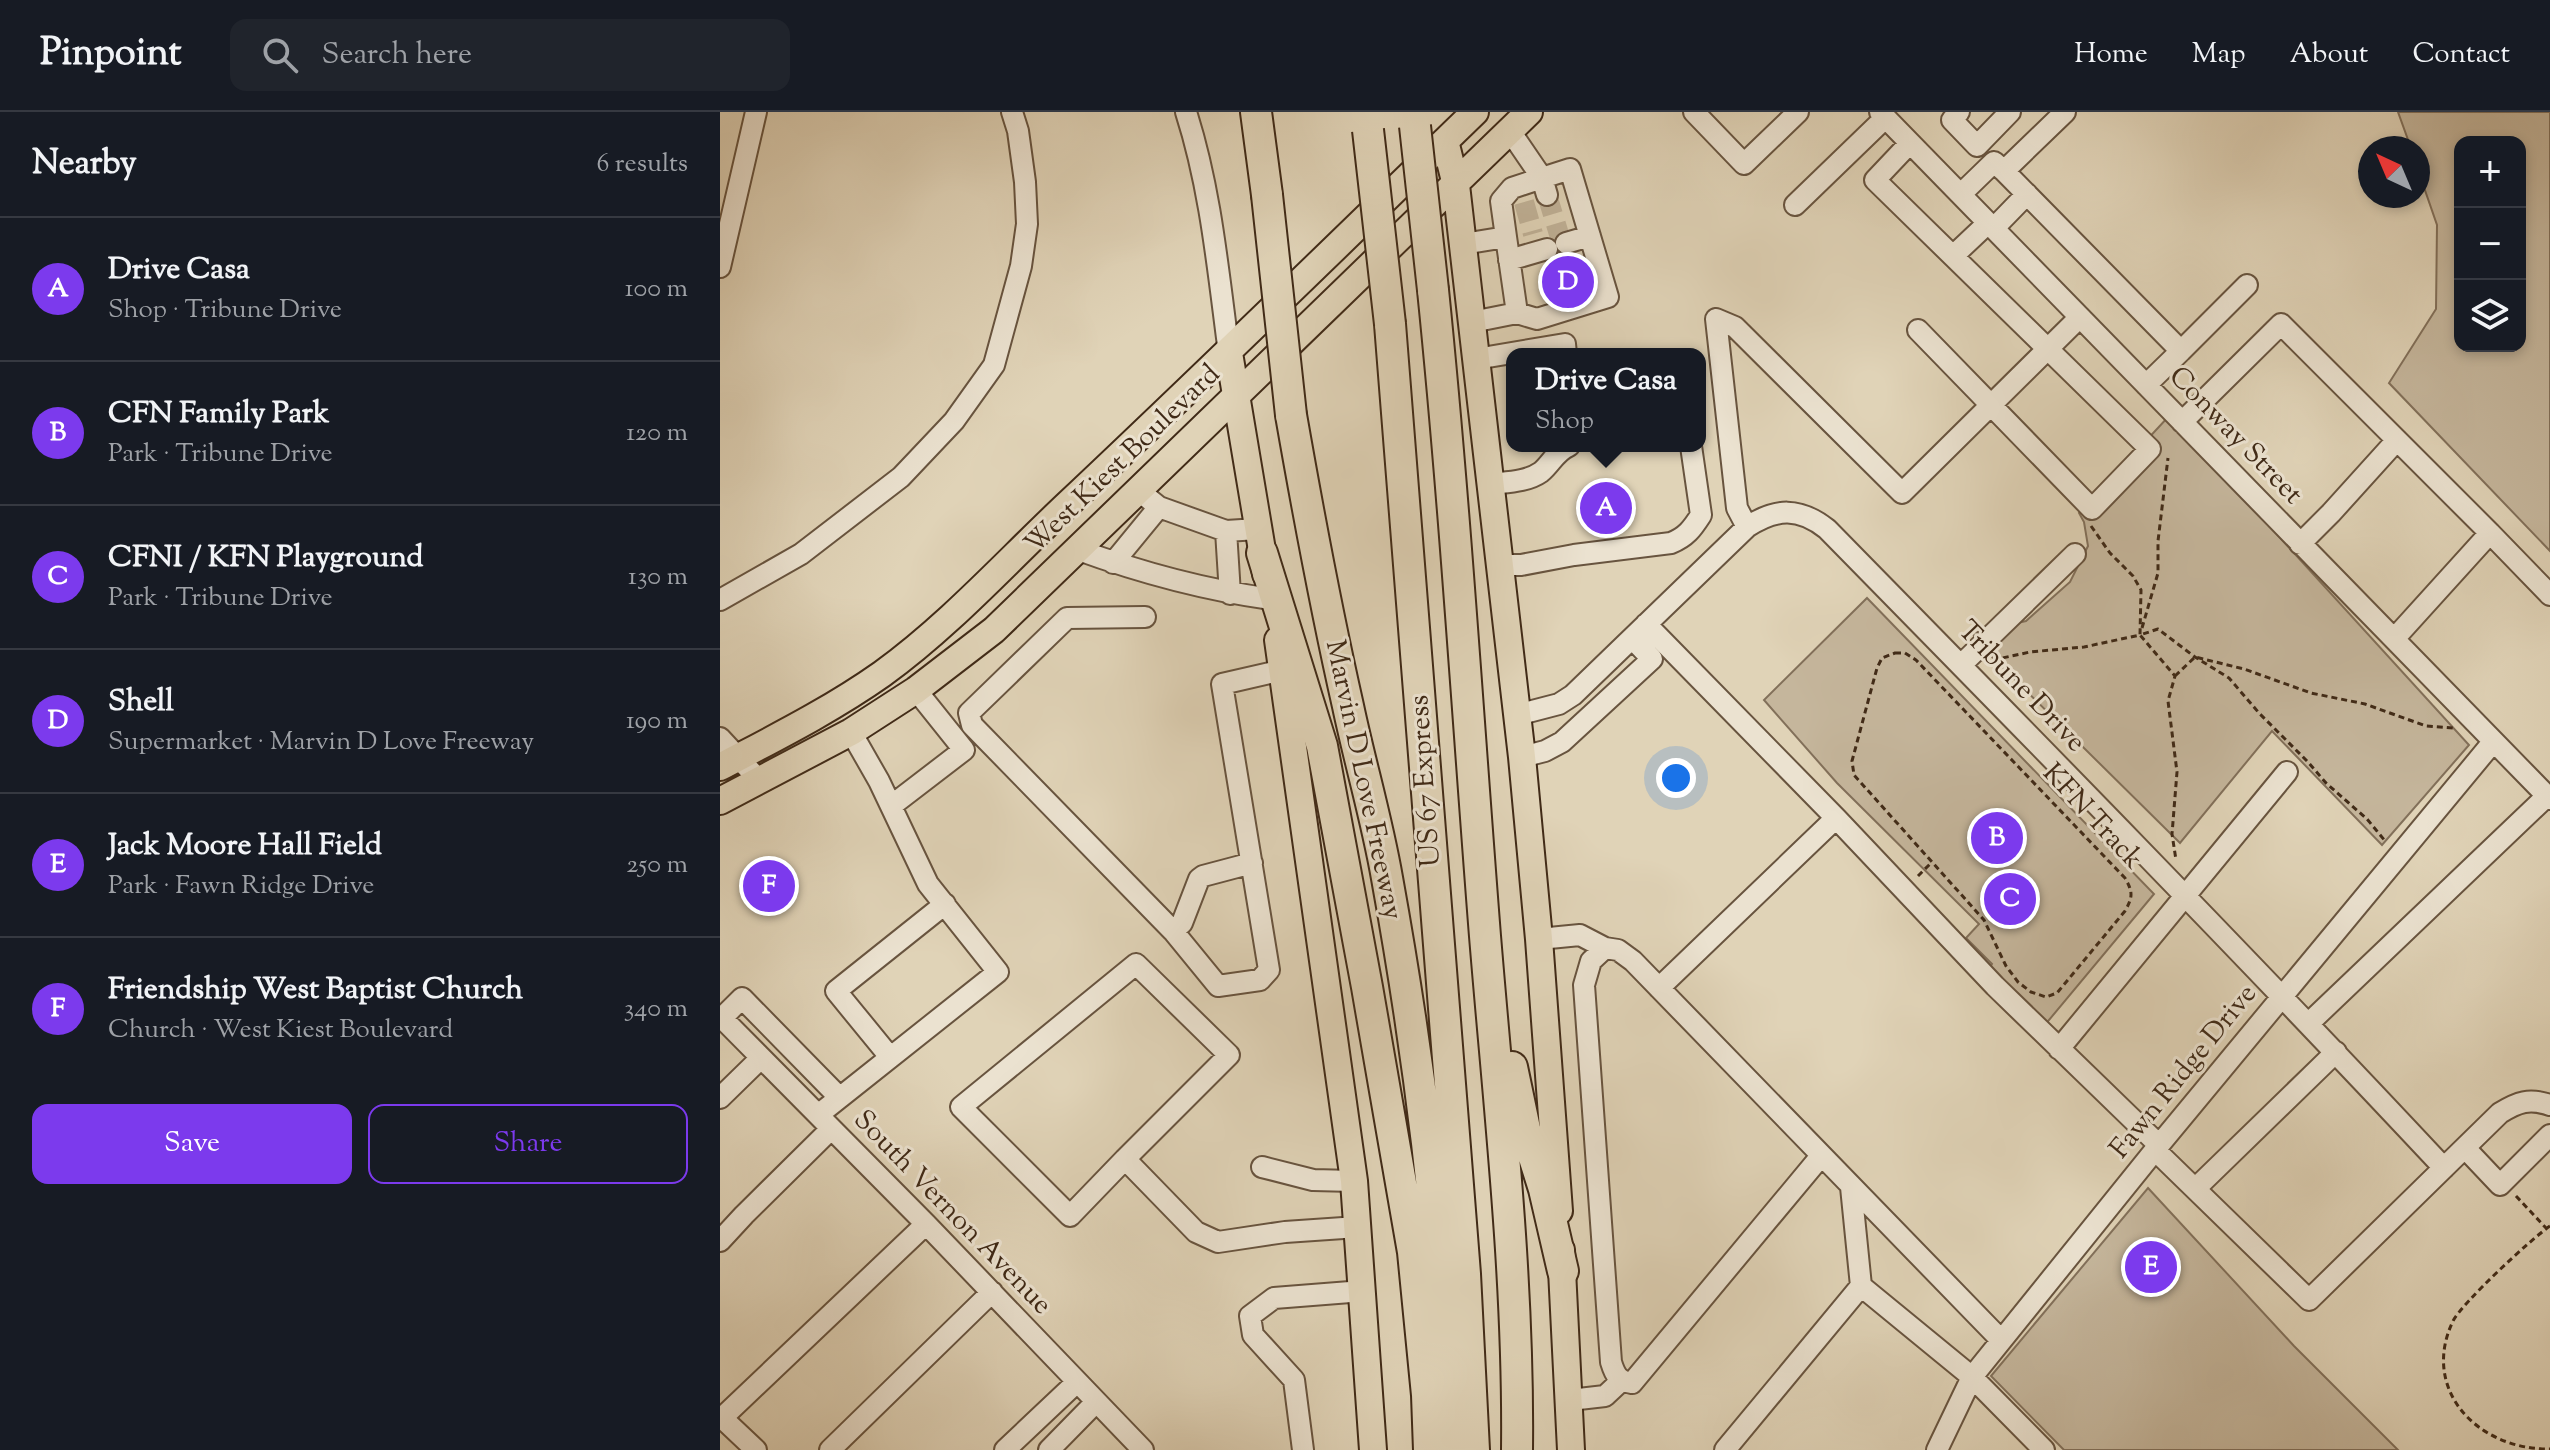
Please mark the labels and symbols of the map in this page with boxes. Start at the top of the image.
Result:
north arrow [2358,136,2430,208]
pin: D [1542,252,1594,312]
street label: West Kiest Boulevard [1016,356,1230,564]
street label: Conway Street [2159,358,2312,514]
pin: A [1580,478,1632,538]
street label: Tribune Drive [1948,612,2094,762]
street label: Marvin D Love Freeway [1314,637,1412,924]
street label: US 67 Express [1400,694,1452,868]
street label: KFN Track [2032,755,2152,879]
your location [1656,758,1696,798]
pin: B [1971,808,2023,868]
pin: F [743,856,795,916]
pin: C [1984,869,2036,929]
street label: Fawn Ridge Drive [2101,976,2267,1168]
street label: South Vernon Avenue [843,1102,1061,1324]
pin: E [2125,1237,2177,1297]

